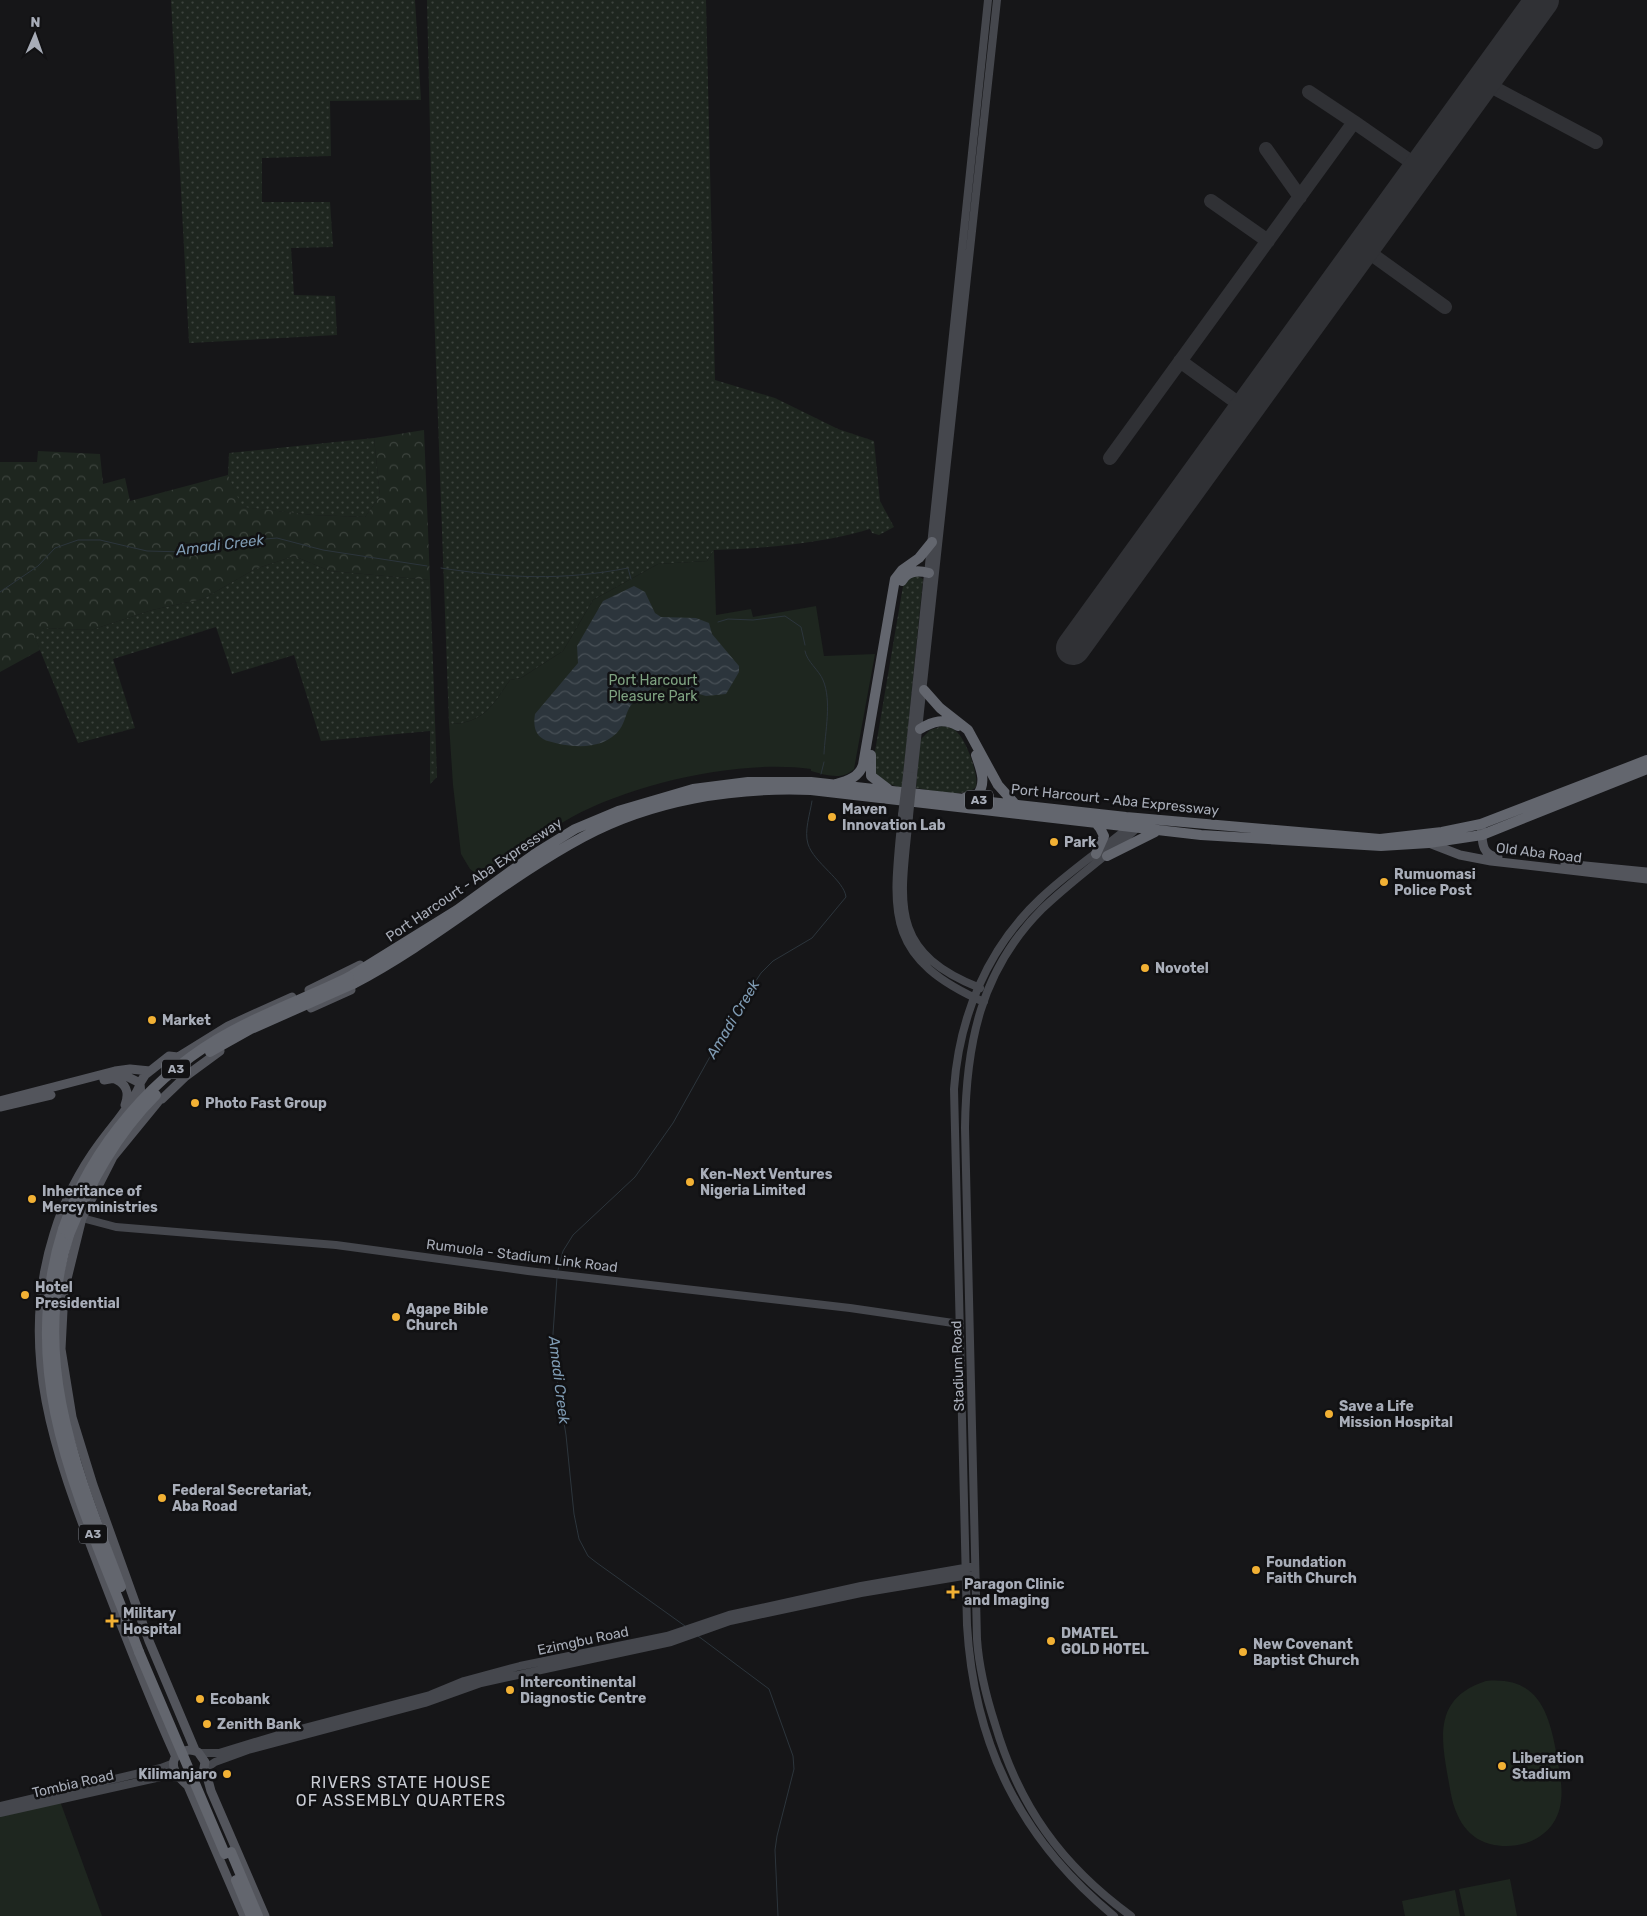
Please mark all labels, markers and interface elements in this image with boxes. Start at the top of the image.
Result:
north arrow [10,10,60,60]
text: N [30,14,41,31]
water label: Amadi Creek [174,531,265,559]
park label: Port Harcourt Pleasure Park [608,672,698,705]
street label: Port Harcourt - Aba Expressway [1010,781,1220,819]
road number: A3 [965,790,993,810]
place label: Maven Innovation Lab [842,801,946,834]
marker: Maven Innovation Lab [826,811,838,823]
street label: Port Harcourt - Aba Expressway [383,814,566,945]
place label: Park [1064,834,1097,851]
marker: Park [1048,836,1060,848]
street label: Old Aba Road [1495,839,1583,867]
place label: Rumuomasi Police Post [1394,866,1476,899]
marker: Rumuomasi Police Post [1378,876,1390,888]
place label: Novotel [1155,960,1209,977]
marker: Novotel [1139,962,1151,974]
water label: Amadi Creek [702,976,764,1062]
place label: Market [162,1012,211,1029]
marker: Market [146,1014,158,1026]
road number: A3 [162,1060,190,1078]
place label: Photo Fast Group [205,1095,327,1112]
marker: Photo Fast Group [189,1097,201,1109]
place label: Ken-Next Ventures Nigeria Limited [700,1166,833,1199]
marker: Ken-Next Ventures Nigeria Limited [684,1176,696,1188]
place label: Inheritance of Mercy ministries [42,1183,158,1216]
marker: Inheritance of Mercy ministries [26,1193,38,1205]
street label: Rumuola - Stadium Link Road [425,1236,619,1276]
place label: Hotel Presidential [35,1279,120,1312]
marker: Hotel Presidential [19,1289,31,1301]
place label: Agape Bible Church [406,1301,488,1334]
marker: Agape Bible Church [390,1311,402,1323]
street label: Stadium Road [948,1320,968,1412]
water label: Amadi Creek [545,1334,573,1425]
place label: Save a Life Mission Hospital [1339,1398,1453,1431]
marker: Save a Life Mission Hospital [1323,1408,1335,1420]
place label: Federal Secretariat, Aba Road [172,1482,312,1515]
marker: Federal Secretariat, Aba Road [156,1492,168,1504]
road number: A3 [79,1525,107,1544]
place label: Foundation Faith Church [1266,1554,1357,1587]
marker: Foundation Faith Church [1250,1564,1262,1576]
place label: Paragon Clinic and Imaging [964,1576,1065,1609]
marker: Paragon Clinic and Imaging [946,1585,960,1599]
place label: Military Hospital [123,1605,181,1638]
marker: Military Hospital [105,1614,119,1628]
street label: Ezimgbu Road [536,1623,630,1659]
place label: DMATEL GOLD HOTEL [1061,1625,1149,1658]
marker: DMATEL GOLD HOTEL [1045,1635,1057,1647]
place label: New Covenant Baptist Church [1253,1636,1359,1669]
marker: New Covenant Baptist Church [1237,1646,1249,1658]
place label: Intercontinental Diagnostic Centre [520,1674,646,1707]
marker: Intercontinental Diagnostic Centre [504,1684,516,1696]
place label: Ecobank [210,1691,271,1708]
marker: Ecobank [194,1693,206,1705]
place label: Zenith Bank [217,1716,302,1733]
marker: Zenith Bank [201,1718,213,1730]
place label: Liberation Stadium [1512,1750,1584,1783]
marker: Liberation Stadium [1496,1760,1508,1772]
street label: Tombia Road [30,1766,116,1802]
place label: Kilimanjaro [138,1766,217,1783]
marker: Kilimanjaro [221,1768,233,1780]
district label: RIVERS STATE HOUSE OF ASSEMBLY QUARTERS [296,1773,506,1810]

